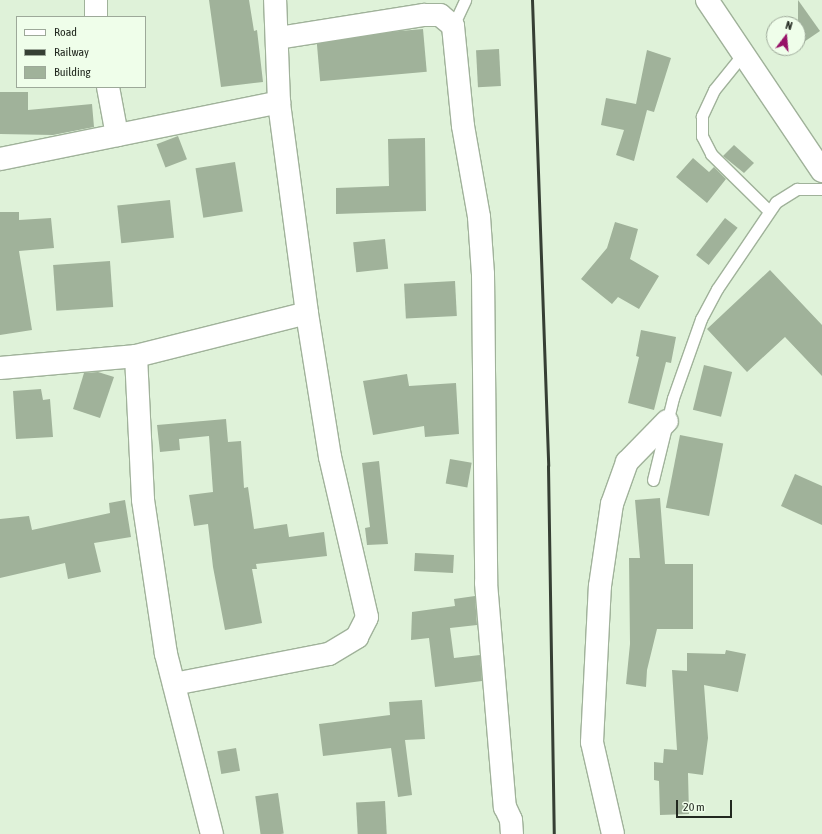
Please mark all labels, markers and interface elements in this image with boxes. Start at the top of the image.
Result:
legend [16,16,146,88]
north arrow [766,16,806,56]
text: N [784,19,794,32]
text: Road [54,25,77,39]
text: Railway [54,45,89,59]
text: Building [54,65,91,79]
scale bar [678,792,734,818]
text: 20 m [683,800,705,814]

